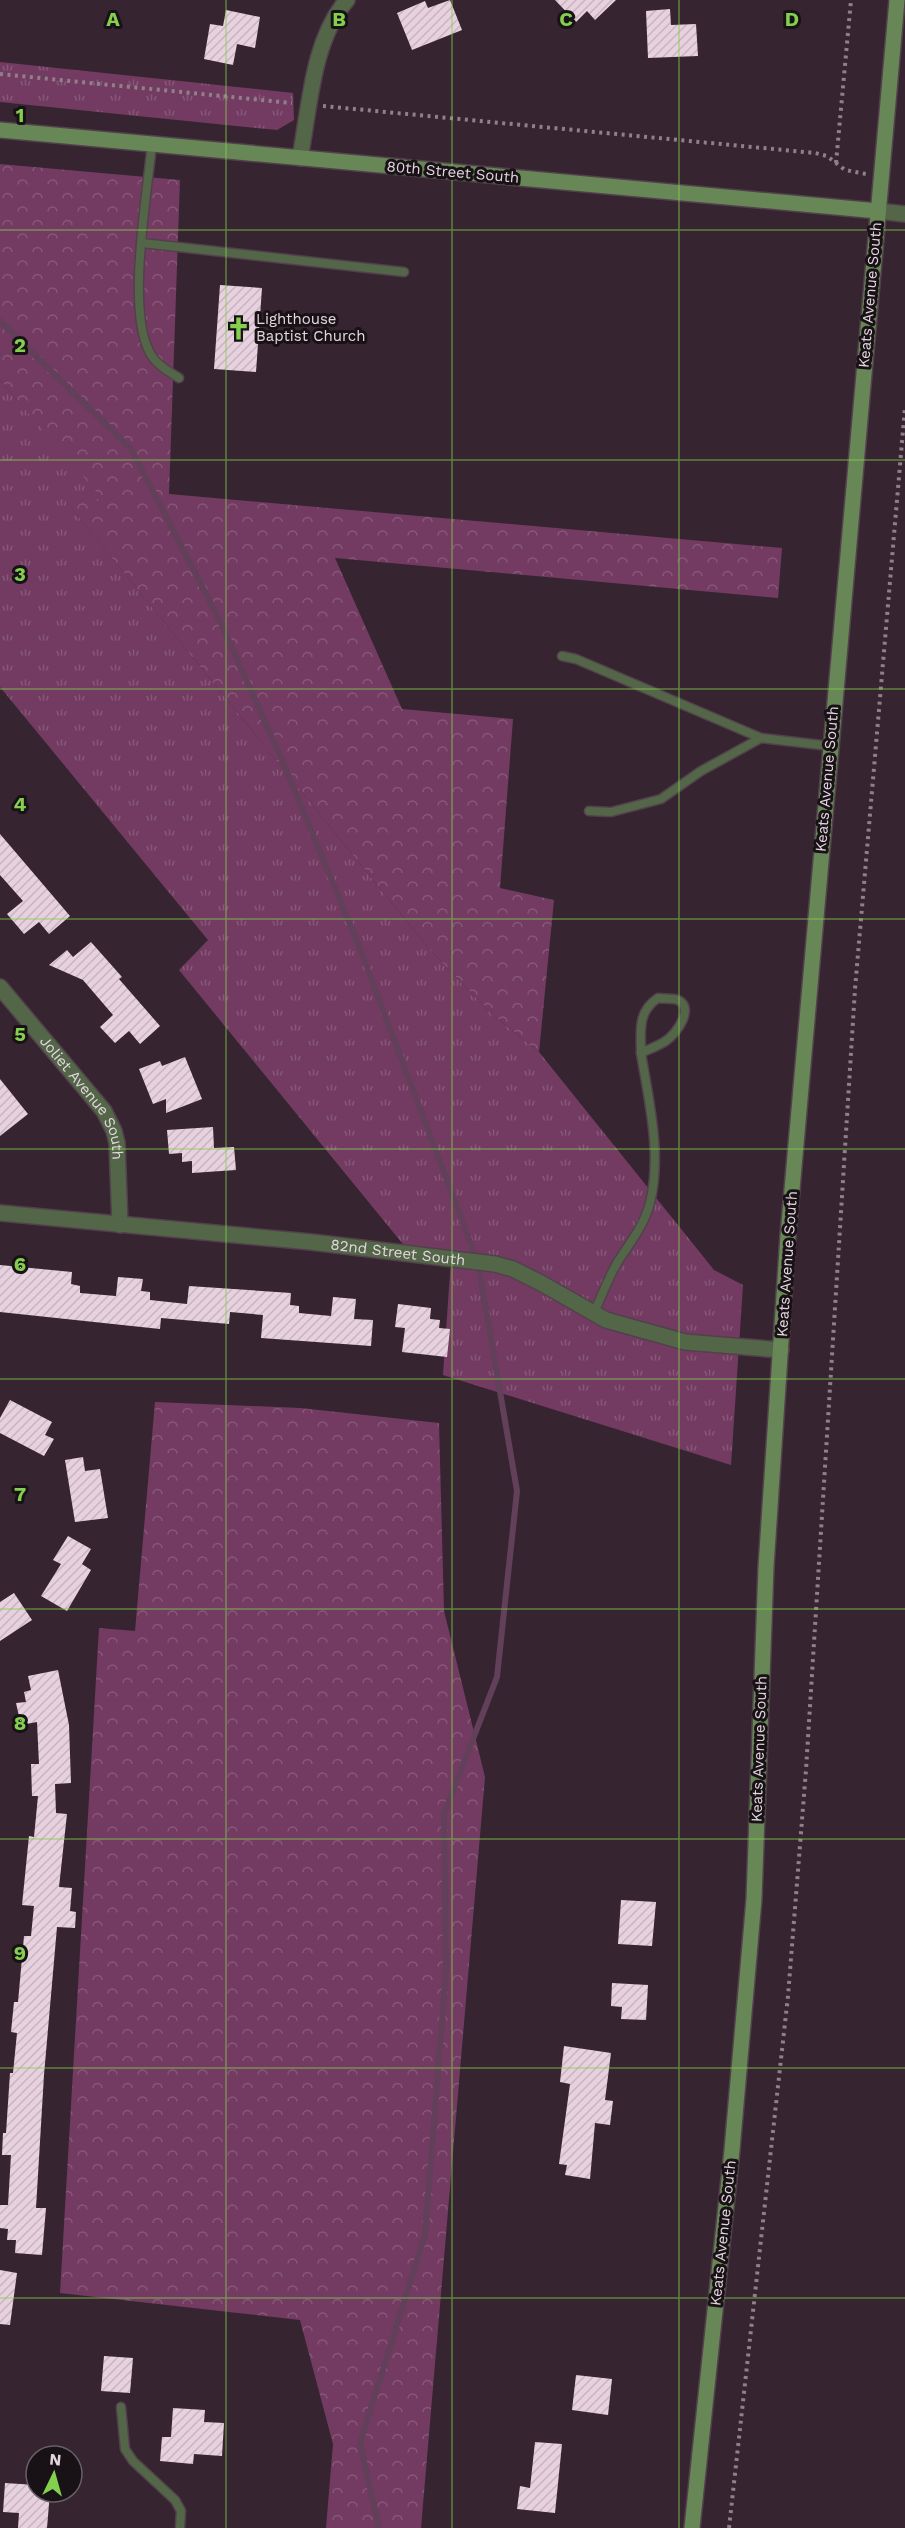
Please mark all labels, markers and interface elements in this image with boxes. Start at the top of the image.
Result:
text: A [106,7,120,31]
text: B [332,7,346,31]
text: C [559,7,573,31]
text: D [785,7,799,31]
text: 1 [16,103,24,127]
street label: 80th Street South [386,157,520,187]
street label: Keats Avenue South [855,221,885,369]
place label: Lighthouse Baptist Church [256,310,366,345]
church icon: Lighthouse Baptist Church [225,315,251,341]
text: 2 [14,333,26,357]
text: 3 [14,562,26,586]
street label: Keats Avenue South [812,705,842,853]
text: 4 [14,792,27,816]
text: 5 [14,1022,26,1046]
street label: Joliet Avenue South [36,1032,127,1160]
street label: Keats Avenue South [773,1190,801,1338]
street label: 82nd Street South [330,1235,466,1269]
text: 6 [14,1252,26,1276]
text: 7 [14,1482,26,1506]
street label: Keats Avenue South [747,1676,771,1822]
text: 8 [14,1711,26,1735]
text: 9 [14,1941,26,1965]
street label: Keats Avenue South [706,2159,740,2307]
north arrow [24,2444,84,2504]
text: N [49,2450,62,2470]

